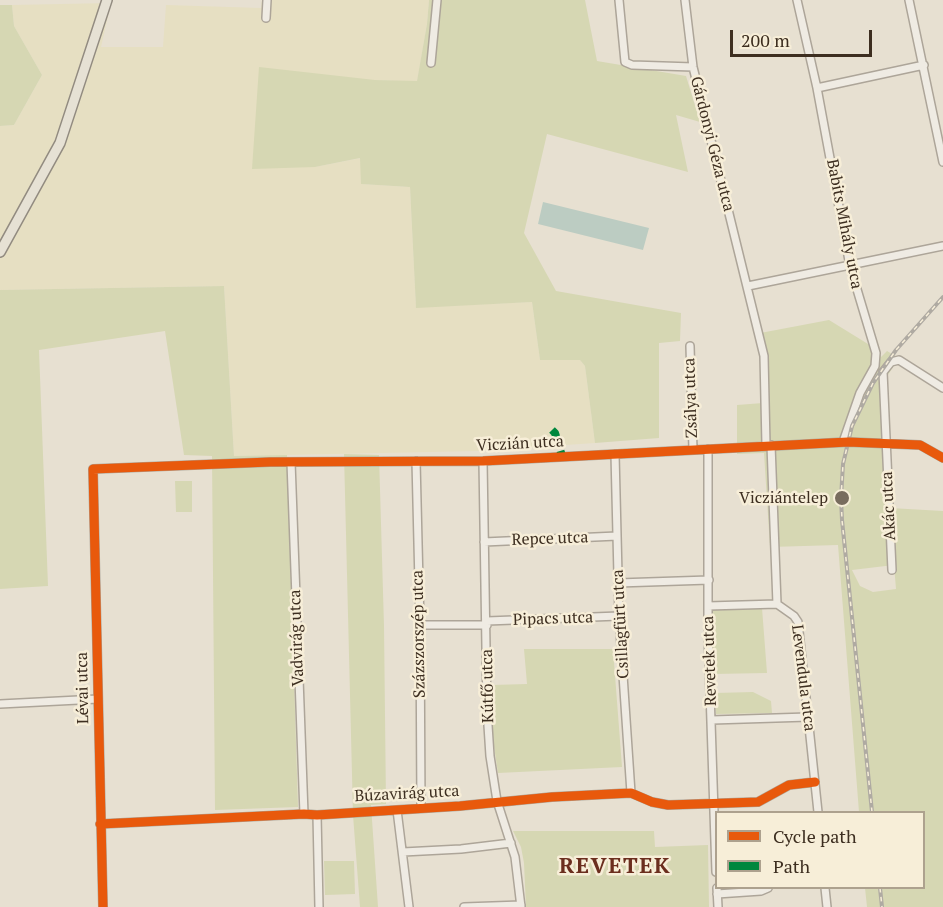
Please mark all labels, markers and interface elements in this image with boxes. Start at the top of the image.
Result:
scale bar [733,18,876,56]
text: 200 m [741,28,790,52]
street label: Gárdonyi Géza utca [686,74,738,214]
street label: Babits Mihály utca [822,157,866,291]
street label: Zsálya utca [680,358,702,438]
street label: Viczián utca [476,432,564,456]
street label: Akác utca [878,471,900,541]
place label: Vicziántelep [739,488,828,508]
marker: Vicziántelep [833,489,851,507]
street label: Repce utca [511,528,589,550]
street label: Csillagfürt utca [609,569,633,679]
street label: Százszorszép utca [408,570,430,698]
street label: Vadvirág utca [286,589,308,687]
street label: Pipacs utca [512,608,594,630]
street label: Revetek utca [699,616,721,706]
street label: Levendula utca [787,624,819,732]
street label: Kútfő utca [478,649,498,723]
street label: Lévai utca [73,652,93,724]
street label: Búzavirág utca [354,782,460,806]
legend [715,811,925,889]
text: Cycle path [773,824,857,848]
district label: REVETEK [559,854,671,880]
text: Path [773,854,810,878]

